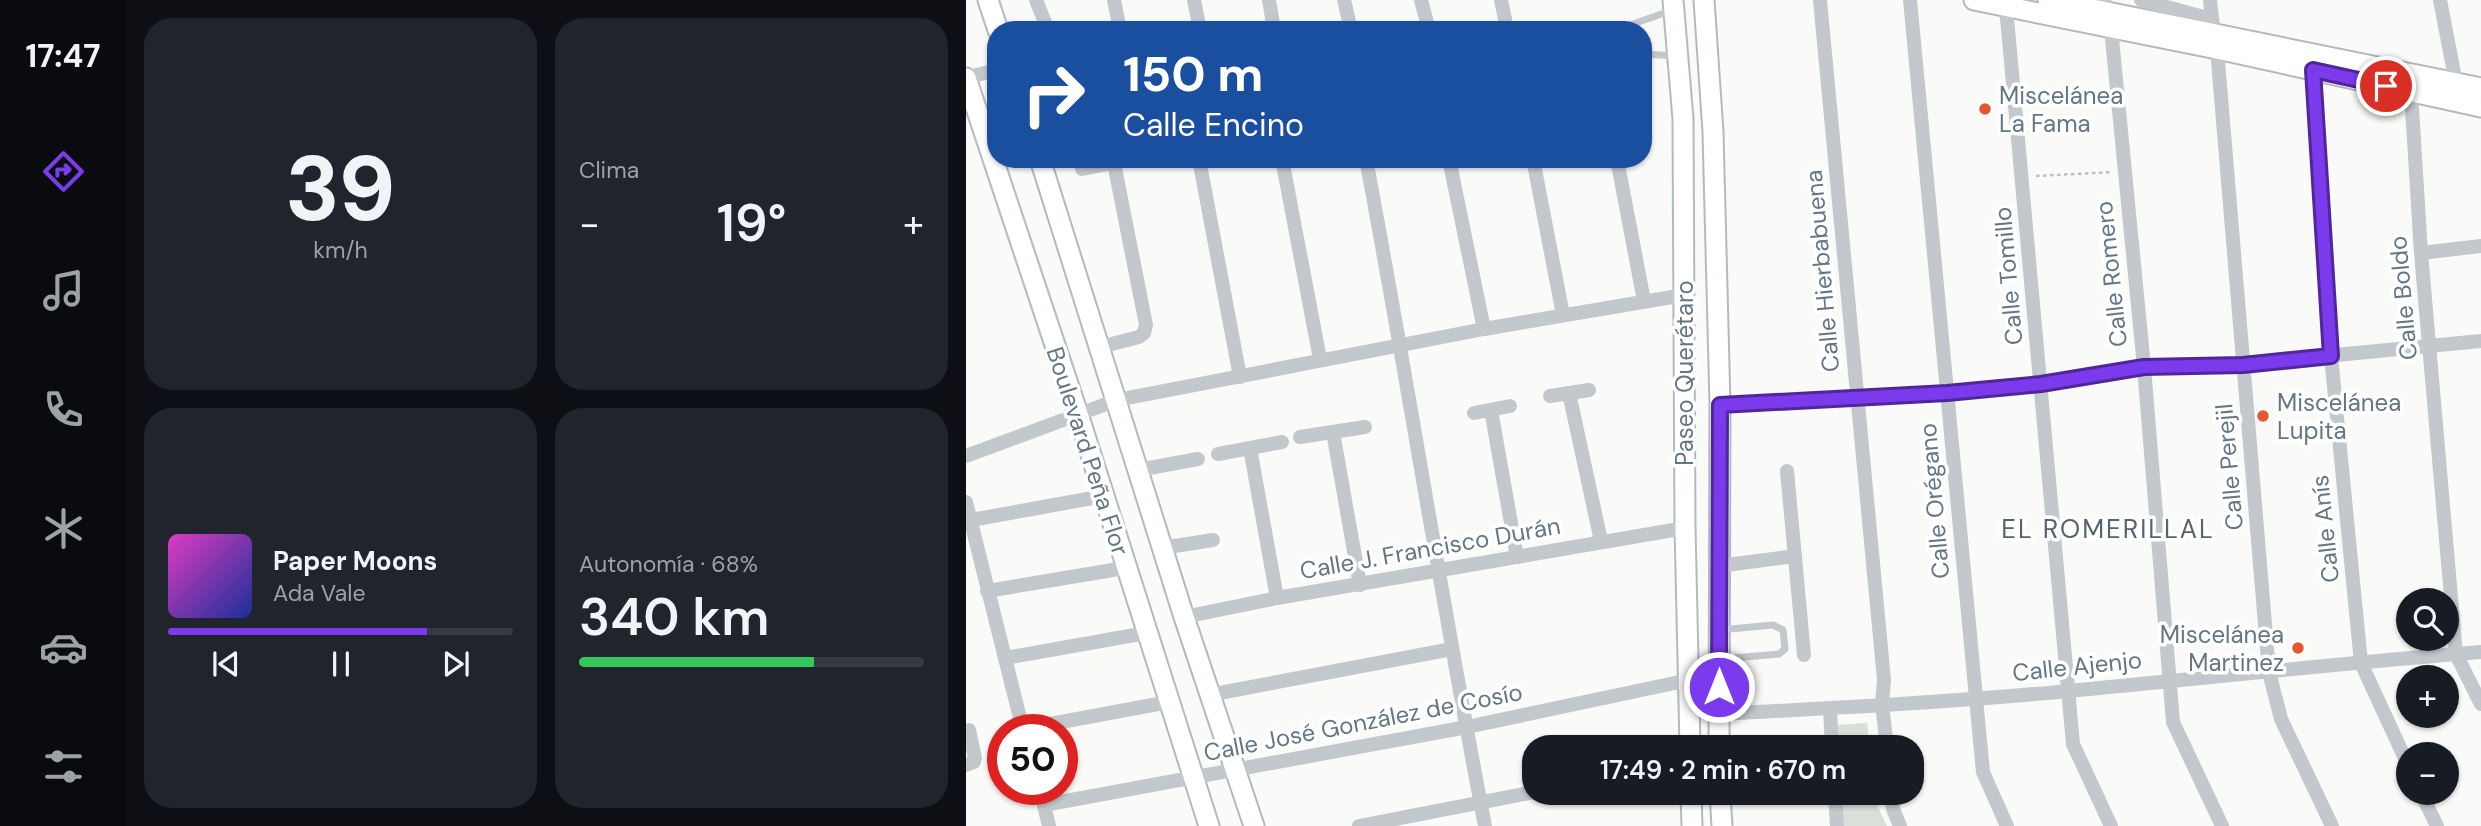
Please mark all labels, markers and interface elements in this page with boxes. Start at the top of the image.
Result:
text: 17:47 [26,35,100,77]
text: 150 m [1123,42,1263,106]
icon: right [1008,49,1099,140]
pin [2356,56,2416,116]
icon: arrive [2367,67,2405,105]
place label: Miscelánea La Fama [1999,80,2123,139]
marker: Miscelánea La Fama [1977,101,1993,117]
text: Calle Encino [1123,104,1304,146]
text: 39 [285,130,396,248]
icon: directions [39,147,88,196]
text: Clima [579,155,639,185]
street label: Calle Hierbabuena [1798,169,1846,373]
text: 19° [717,189,786,257]
text: − [579,199,600,249]
text: + [903,199,924,249]
street label: Calle Romero [2088,200,2134,348]
street label: Calle Tomillo [1987,206,2029,346]
text: km/h [313,235,368,265]
street label: Calle Boldo [2382,235,2424,361]
icon: music [39,266,88,315]
street label: Paseo Querétaro [1669,280,1700,466]
street label: Boulevard Peña Flor [1040,343,1136,559]
icon: phone [39,385,88,434]
place label: Miscelánea Lupita [2277,387,2401,446]
street label: Calle Perejil [2208,402,2250,532]
marker: Miscelánea Lupita [2255,408,2271,424]
street label: Calle Orégano [1912,422,1956,580]
street label: Calle Anís [2304,474,2346,584]
icon: climate [39,504,88,553]
street label: Calle J. Francisco Durán [1297,510,1563,586]
district label: EL ROMERILLAL [2001,512,2215,546]
text: Paper Moons [273,544,437,578]
text: Autonomía · 68% [579,549,758,579]
text: Ada Vale [273,578,366,608]
text: 340 km [579,583,769,651]
map controls [2396,588,2459,805]
button: search [2396,588,2459,651]
place label: Miscelánea Martinez [2160,619,2284,678]
icon: car [39,623,88,672]
marker: Miscelánea Martinez [2290,640,2306,656]
street label: Calle Ajenjo [2011,644,2143,688]
icon: previous [207,645,245,683]
icon: pause [322,645,360,683]
icon: next [437,645,475,683]
position arrow [1682,650,1756,724]
button: + [2396,665,2459,728]
street label: Calle José González de Cosío [1201,676,1525,768]
speed limit sign: 50 [987,714,1078,805]
icon: filters [39,742,88,791]
button: − [2396,742,2459,805]
text: 17:49 · 2 min · 670 m [1600,753,1846,787]

